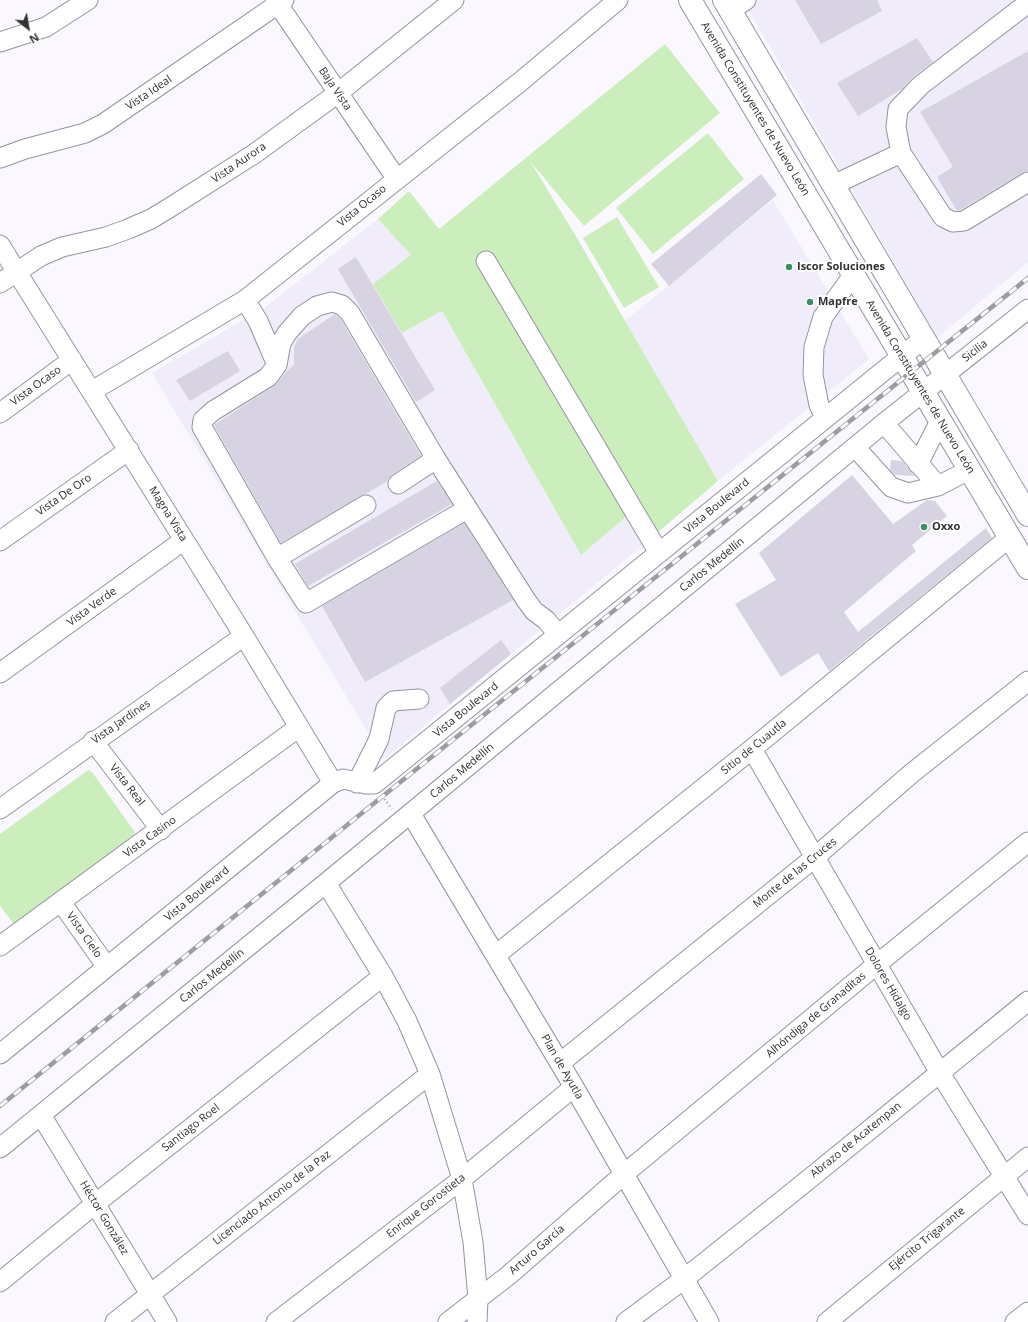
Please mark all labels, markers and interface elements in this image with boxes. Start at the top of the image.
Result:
north arrow [8,8,48,48]
street label: Avenida Constituyentes de Nuevo León [698,20,812,198]
text: N [27,30,42,47]
street label: Baja Vista [316,65,354,113]
street label: Vista Ideal [124,73,174,113]
street label: Vista Aurora [209,140,269,186]
street label: Vista Ocaso [335,182,389,230]
place label: Iscor Soluciones [797,260,885,274]
marker: Iscor Soluciones [784,262,794,272]
place label: Mapfre [818,295,858,309]
marker: Mapfre [805,297,815,307]
street label: Avenida Constituyentes de Nuevo León [863,298,977,476]
street label: Sicilia [960,337,990,365]
street label: Vista Ocaso [8,363,64,409]
street label: Vista De Oro [34,471,94,519]
street label: Vista Boulevard [682,476,752,536]
street label: Magna Vista [146,484,190,544]
place label: Oxxo [932,520,960,534]
marker: Oxxo [919,522,929,532]
street label: Carlos Medellín [677,535,747,595]
street label: Vista Verde [65,585,119,629]
street label: Vista Boulevard [431,680,501,740]
street label: Vista Jardines [89,697,153,747]
street label: Sitio de Cuautla [719,717,789,777]
street label: Carlos Medellín [427,741,497,801]
street label: Vista Real [107,762,147,808]
street label: Vista Casino [121,813,179,861]
street label: Monte de las Cruces [751,835,839,911]
street label: Vista Boulevard [162,864,232,924]
street label: Vista Cielo [63,910,105,960]
street label: Dolores Hidalgo [862,945,914,1023]
street label: Carlos Medellín [177,946,247,1006]
street label: Alhóndiga de Granaditas [763,969,869,1061]
street label: Plan de Ayutla [538,1032,586,1102]
street label: Abrazo de Acatempan [808,1099,904,1181]
street label: Santiago Roel [160,1101,222,1155]
street label: Licenciado Antonio de la Paz [211,1148,333,1248]
street label: Enrique Gorostieta [384,1171,468,1241]
street label: Héctor González [77,1179,131,1257]
street label: Ejército Trigarante [886,1204,968,1274]
street label: Arturo García [507,1222,567,1278]

